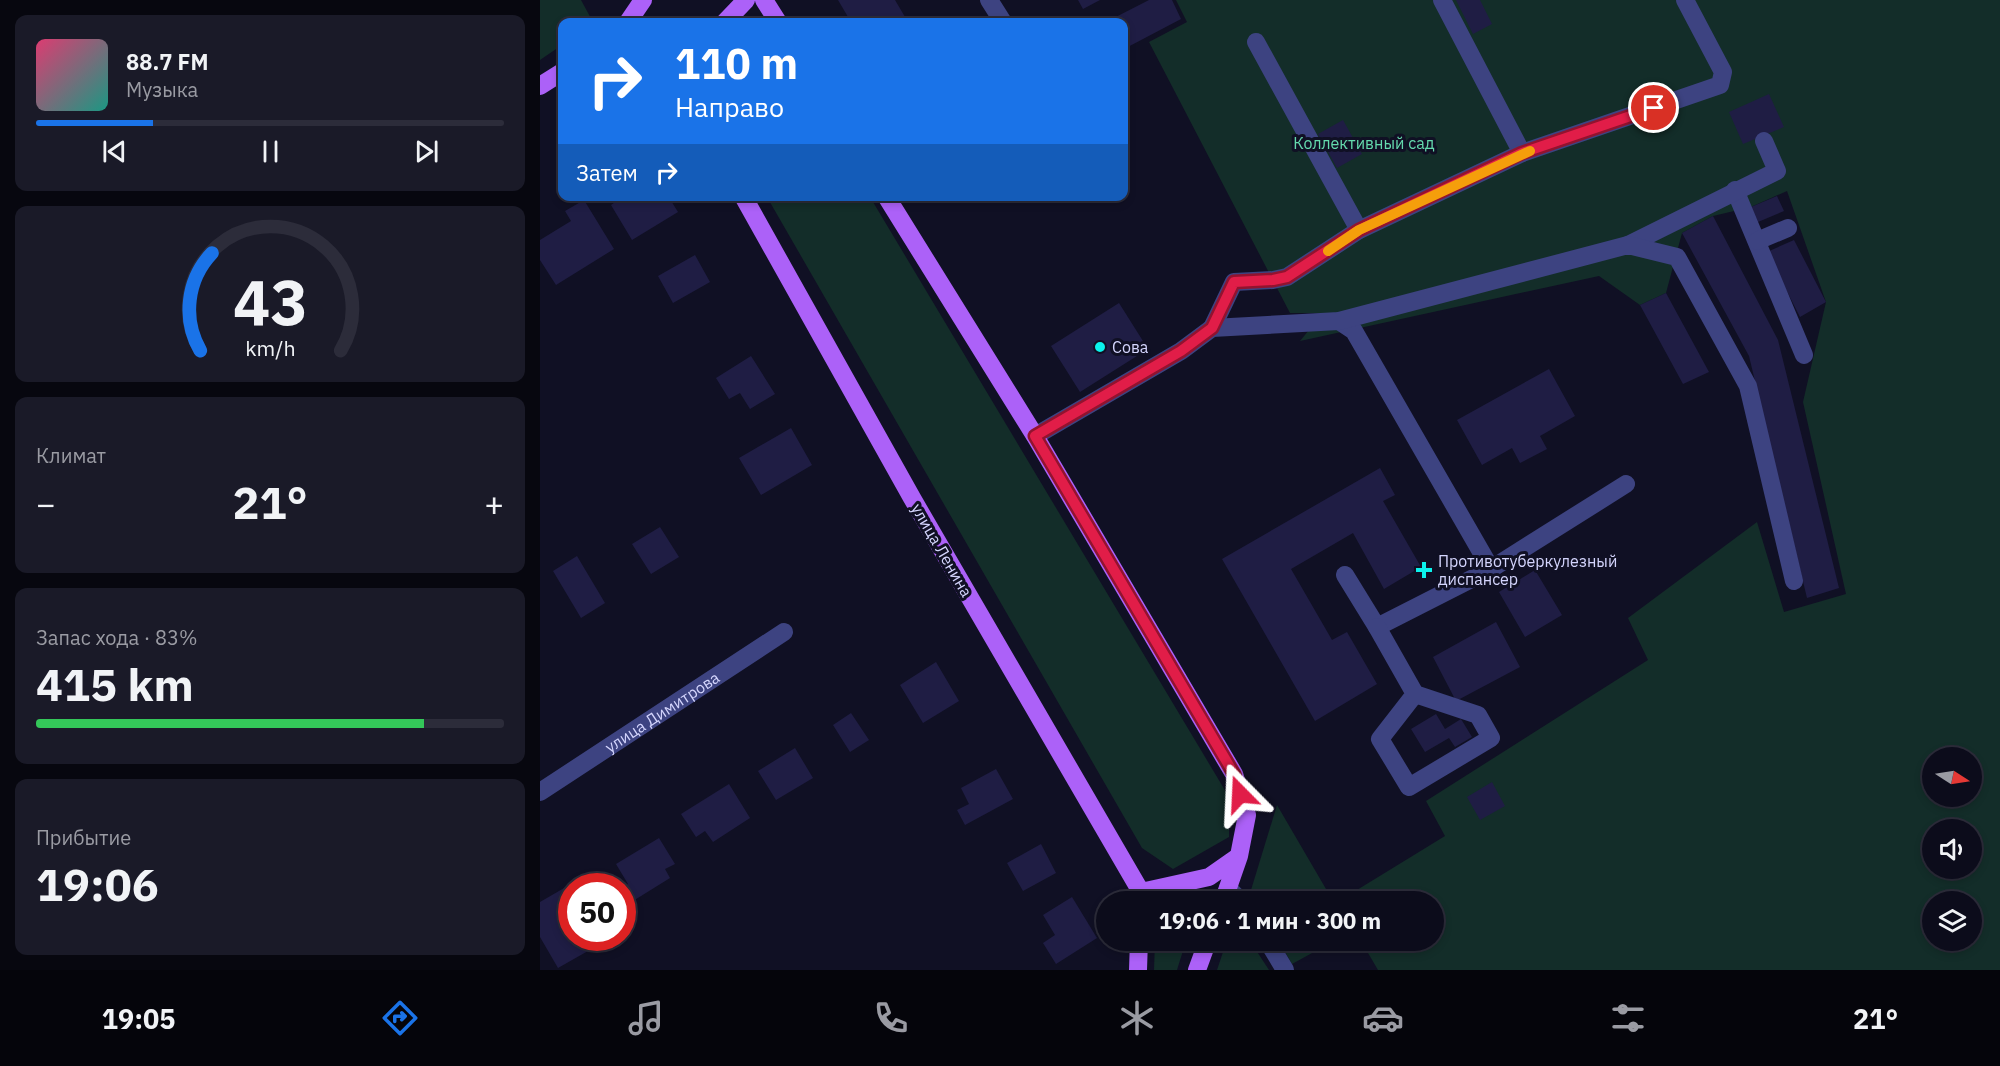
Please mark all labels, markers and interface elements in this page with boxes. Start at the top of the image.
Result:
text: 110 m [675,36,798,91]
icon: right [576,42,654,120]
text: 88.7 FM [126,47,209,76]
text: Музыка [126,76,198,103]
pin [1628,82,1679,133]
text: Направо [675,89,784,124]
icon: arrive [1637,91,1670,124]
park label: Коллективный сад [1293,133,1435,153]
icon: previous [98,135,131,168]
icon: pause [254,135,287,168]
icon: next [410,135,443,168]
icon: right [650,156,683,189]
text: Затем [576,158,638,187]
text: 43 [233,261,307,342]
text: km/h [245,334,295,362]
place label: Сова [1112,337,1149,357]
marker: Сова [1093,340,1107,354]
text: Климат [36,442,106,469]
text: 21° [232,473,308,531]
text: − [36,482,56,525]
text: + [484,482,504,525]
street label: улица Ленина [907,500,977,601]
place label: Противотуберкулезный диспансер [1438,551,1617,589]
marker: Противотуберкулезный диспансер [1415,561,1433,579]
text: Запас хода · 83% [36,624,198,651]
text: 415 km [36,655,194,713]
street label: улица Димитрова [601,667,724,757]
north arrow [1922,747,1982,807]
map controls [1922,747,1982,951]
position arrow [1208,762,1272,826]
button: sound [1922,819,1982,879]
text: Прибытие [36,824,131,851]
text: 19:06 [36,855,159,913]
speed limit sign: 50 [558,873,636,951]
button: layers [1922,891,1982,951]
text: 19:06 · 1 мин · 300 m [1159,906,1381,935]
icon: directions [379,997,421,1039]
icon: music [625,997,667,1039]
icon: phone [870,997,912,1039]
icon: climate [1116,997,1158,1039]
icon: car [1362,997,1404,1039]
icon: filters [1607,997,1649,1039]
text: 19:05 [102,1001,176,1036]
text: 21° [1853,1001,1898,1036]

